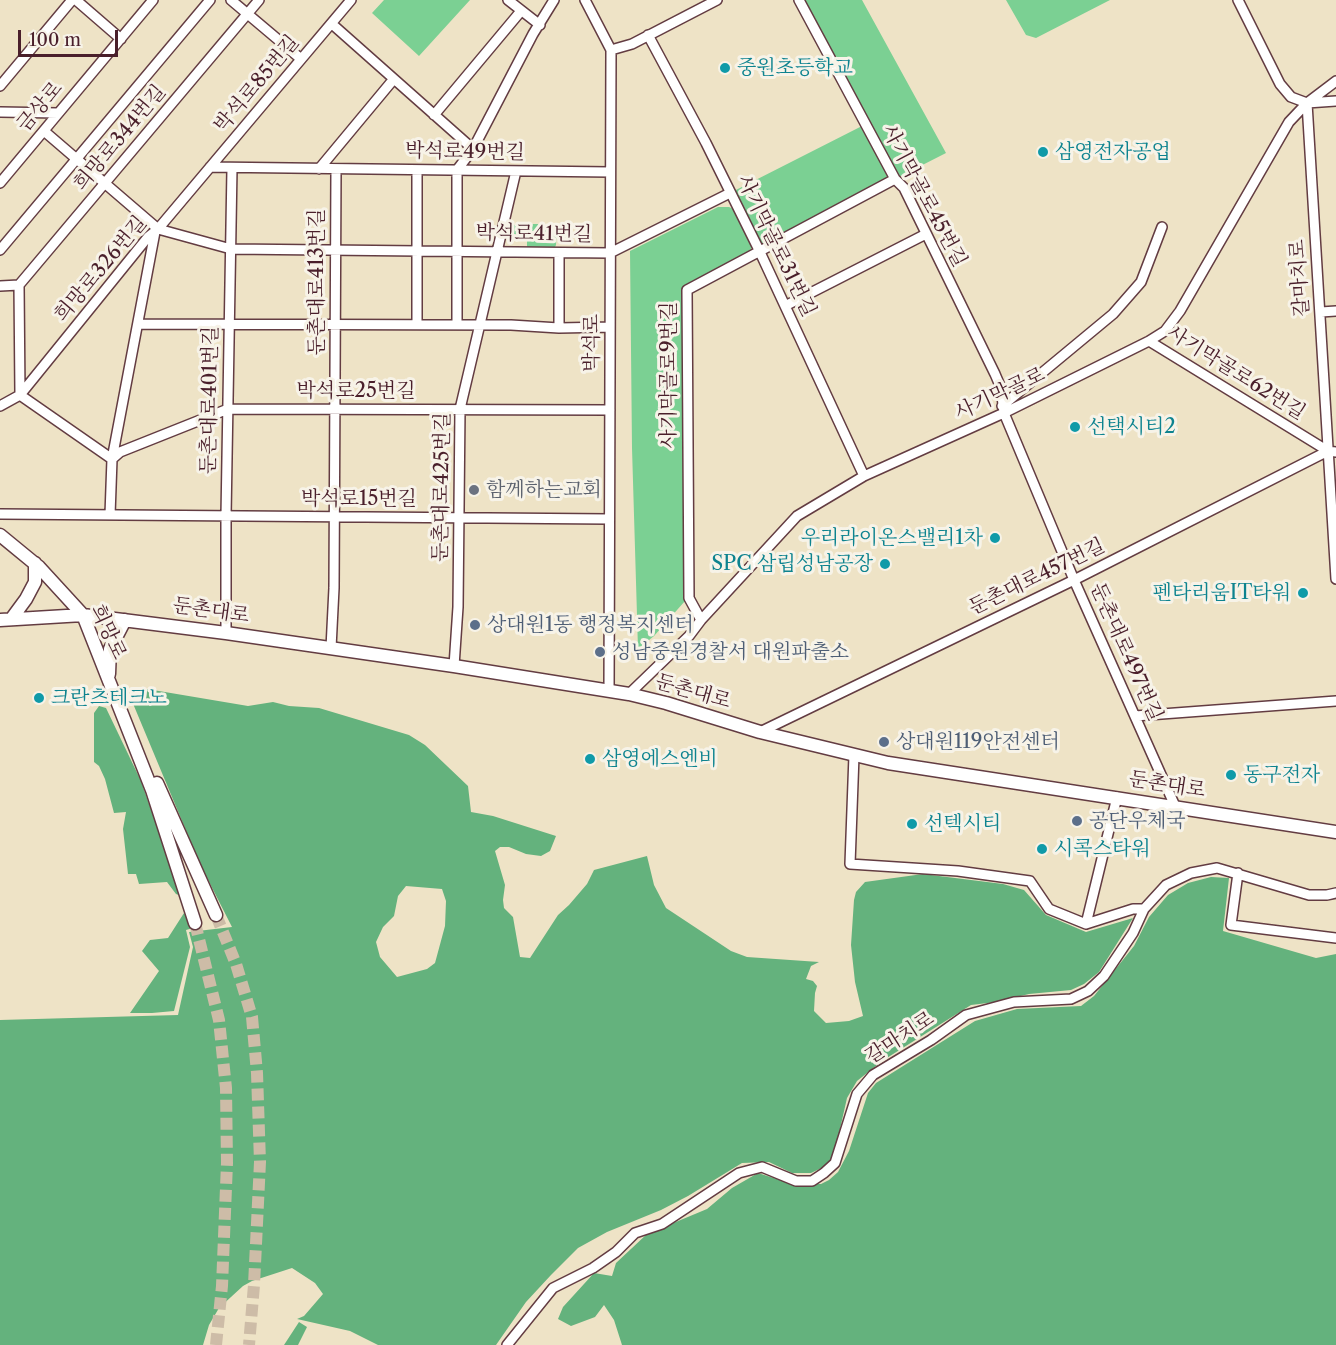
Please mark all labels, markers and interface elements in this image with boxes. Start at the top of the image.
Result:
scale bar [21,18,122,56]
text: 100 m [29,29,81,51]
street label: 박석로85번길 [209,31,305,137]
place label: 중원초등학교 [737,56,853,80]
marker: 중원초등학교 [718,61,732,75]
street label: 금상로 [12,77,68,137]
street label: 희망로344번길 [69,80,171,196]
street label: 사기막골로45번길 [876,121,972,271]
street label: 박석로49번길 [405,139,525,165]
place label: 삼영전자공업 [1055,140,1171,164]
marker: 삼영전자공업 [1036,145,1050,159]
street label: 사기막골로31번길 [731,171,821,321]
street label: 둔촌대로413번길 [305,209,329,355]
street label: 희망로326번길 [50,211,152,327]
street label: 박석로41번길 [476,221,592,247]
street label: 갈마치로 [1285,239,1315,317]
street label: 사기막골로9번길 [657,302,681,448]
street label: 박석로 [580,314,604,372]
street label: 사기막골로62번길 [1162,321,1310,425]
street label: 둔촌대로401번길 [197,326,223,474]
street label: 사기막골로 [951,363,1049,425]
street label: 박석로25번길 [297,379,415,403]
street label: 둔촌대로425번길 [429,412,455,562]
place label: 선택시티2 [1087,415,1176,439]
marker: 선택시티2 [1068,420,1082,434]
place label: 함께하는교회 [486,478,602,502]
marker: 함께하는교회 [467,483,481,497]
street label: 박석로15번길 [301,487,417,511]
place label: 우리라이온스밸리1차 [801,526,983,550]
marker: 우리라이온스밸리1차 [988,531,1002,545]
street label: 둔촌대로457번길 [965,534,1109,620]
place label: SPC 삼립성남공장 [711,552,873,576]
marker: SPC 삼립성남공장 [878,557,892,571]
street label: 둔촌대로497번길 [1085,579,1167,725]
place label: 펜타리움IT타워 [1153,581,1291,605]
marker: 펜타리움IT타워 [1296,586,1310,600]
street label: 둔촌대로 [171,594,251,628]
street label: 희망로 [85,601,131,663]
place label: 상대원1동 행정복지센터 [487,613,694,637]
marker: 상대원1동 행정복지센터 [468,618,482,632]
place label: 성남중원경찰서 대원파출소 [612,640,849,664]
marker: 성남중원경찰서 대원파출소 [593,645,607,659]
street label: 둔촌대로 [653,670,733,714]
place label: 크란츠테크노 [51,686,167,710]
marker: 크란츠테크노 [32,691,46,705]
place label: 상대원119안전센터 [896,730,1060,754]
marker: 상대원119안전센터 [877,735,891,749]
place label: 삼영에스엔비 [602,747,718,771]
marker: 삼영에스엔비 [583,752,597,766]
place label: 동구전자 [1243,763,1320,787]
street label: 둔촌대로 [1127,767,1207,803]
marker: 동구전자 [1224,768,1238,782]
place label: 공단우체국 [1089,809,1186,833]
place label: 선텍시티 [924,812,1001,836]
marker: 공단우체국 [1070,814,1084,828]
marker: 선텍시티 [905,817,919,831]
place label: 시콕스타워 [1054,837,1151,861]
marker: 시콕스타워 [1035,842,1049,856]
street label: 갈마치로 [861,1007,939,1069]

